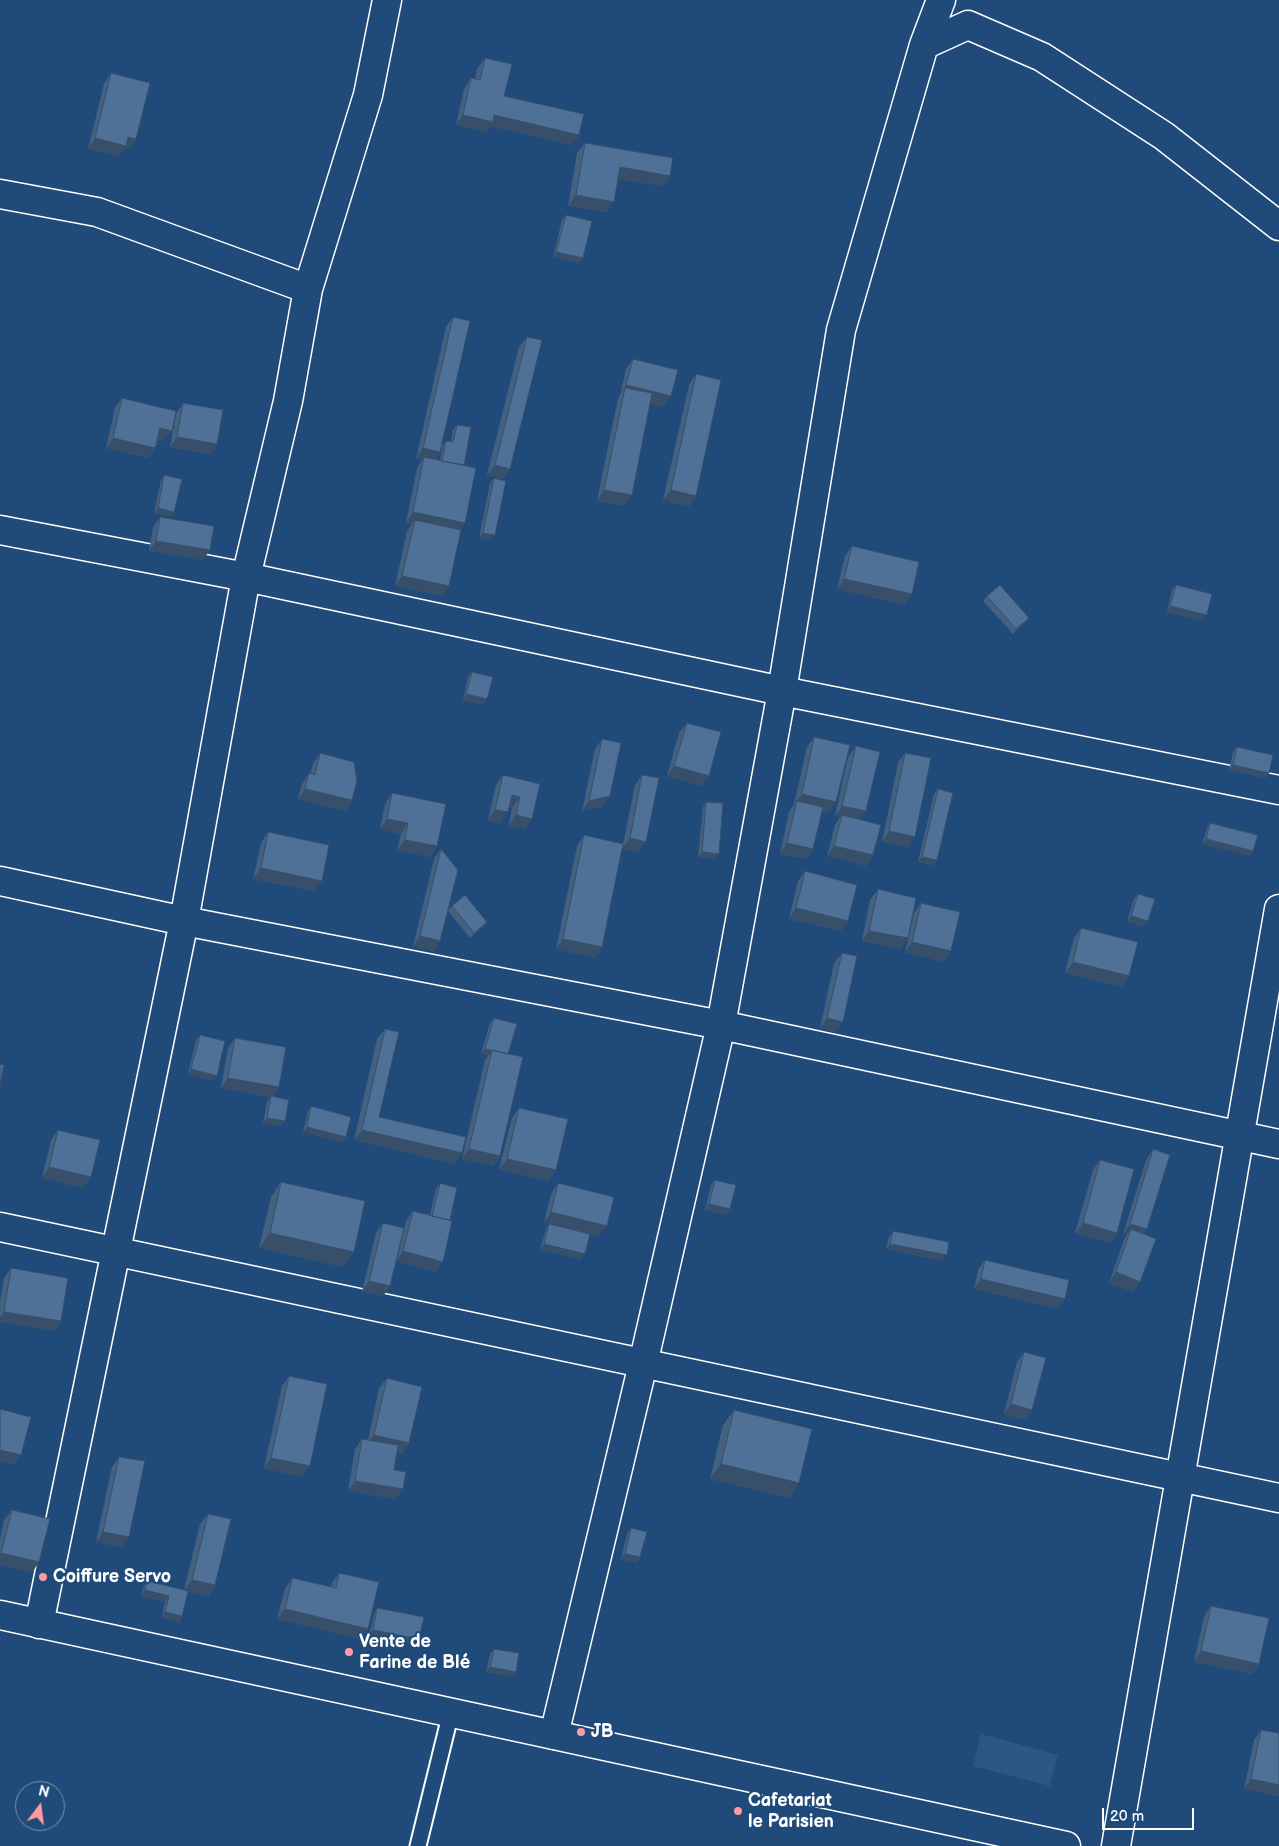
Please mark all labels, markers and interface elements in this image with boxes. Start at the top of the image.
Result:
place label: Coiffure Servo [53,1566,171,1588]
marker: Coiffure Servo [37,1571,49,1583]
place label: Vente de Farine de Blé [359,1631,470,1674]
marker: Vente de Farine de Blé [343,1646,355,1658]
place label: JB [591,1721,613,1743]
marker: JB [575,1726,587,1738]
north arrow [15,1781,65,1831]
text: N [36,1782,51,1802]
place label: Cafetariat le Parisien [748,1790,834,1832]
scale bar [1104,1798,1196,1830]
marker: Cafetariat le Parisien [732,1805,744,1817]
text: 20 m [1110,1807,1144,1826]

